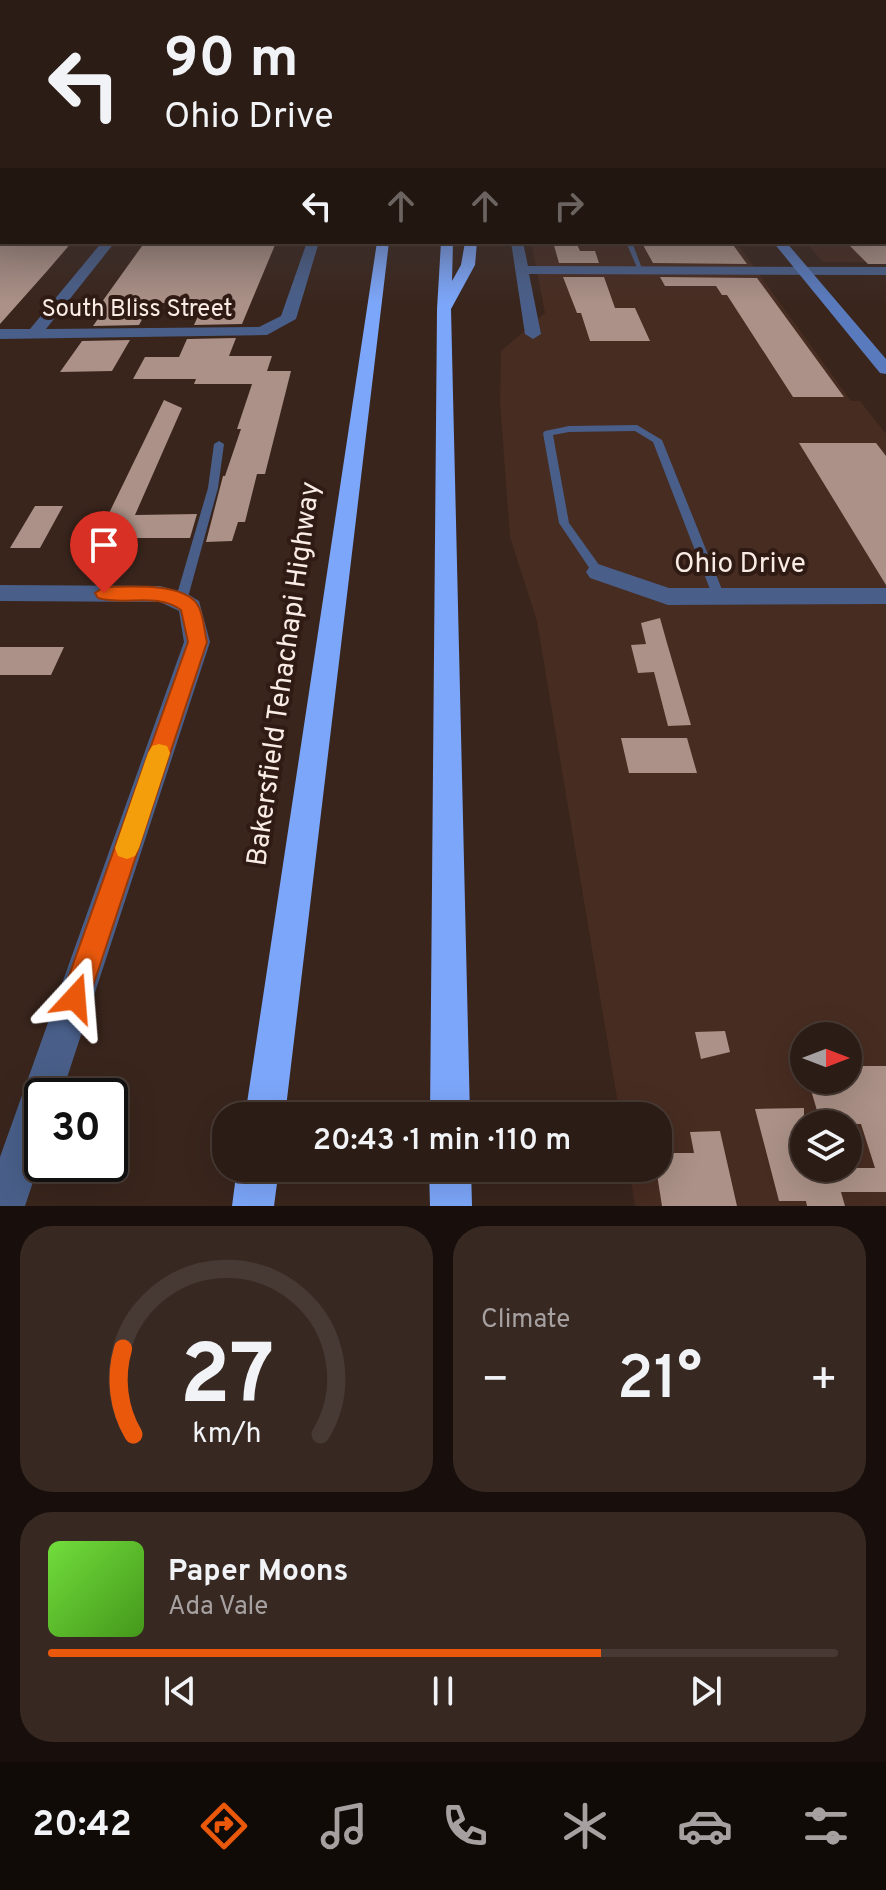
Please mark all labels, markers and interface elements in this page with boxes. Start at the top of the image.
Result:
text: 90 m [164,26,299,96]
icon: left [32,32,136,136]
text: Ohio Drive [164,95,334,141]
icon: left [295,184,339,228]
icon: ahead [379,184,423,228]
icon: ahead [463,184,507,228]
icon: right [547,184,591,228]
street label: South Bliss Street [42,295,232,325]
street label: Bakersfield Tehachapi Highway [240,479,330,869]
pin [70,511,138,593]
icon: arrive [82,523,126,567]
street label: Ohio Drive [674,547,806,583]
position arrow [33,956,117,1040]
north arrow [790,1022,862,1094]
map controls [790,1022,862,1182]
speed limit sign: 30 [24,1078,128,1182]
button: layers [790,1110,862,1182]
text: 20:43 · 1 min · 110 m [313,1123,571,1160]
text: Climate [481,1304,570,1337]
text: 27 [179,1328,274,1433]
text: 21° [617,1344,702,1420]
text: − [481,1354,509,1410]
text: + [810,1354,838,1410]
text: km/h [192,1417,261,1453]
text: Paper Moons [168,1554,348,1591]
text: Ada Vale [168,1591,268,1624]
icon: previous [158,1669,202,1713]
icon: pause [421,1669,465,1713]
icon: next [684,1669,728,1713]
icon: directions [196,1798,252,1854]
icon: music [316,1798,372,1854]
icon: phone [437,1798,493,1854]
icon: climate [557,1798,613,1854]
icon: car [677,1798,733,1854]
icon: filters [798,1798,854,1854]
text: 20:42 [32,1803,132,1849]

